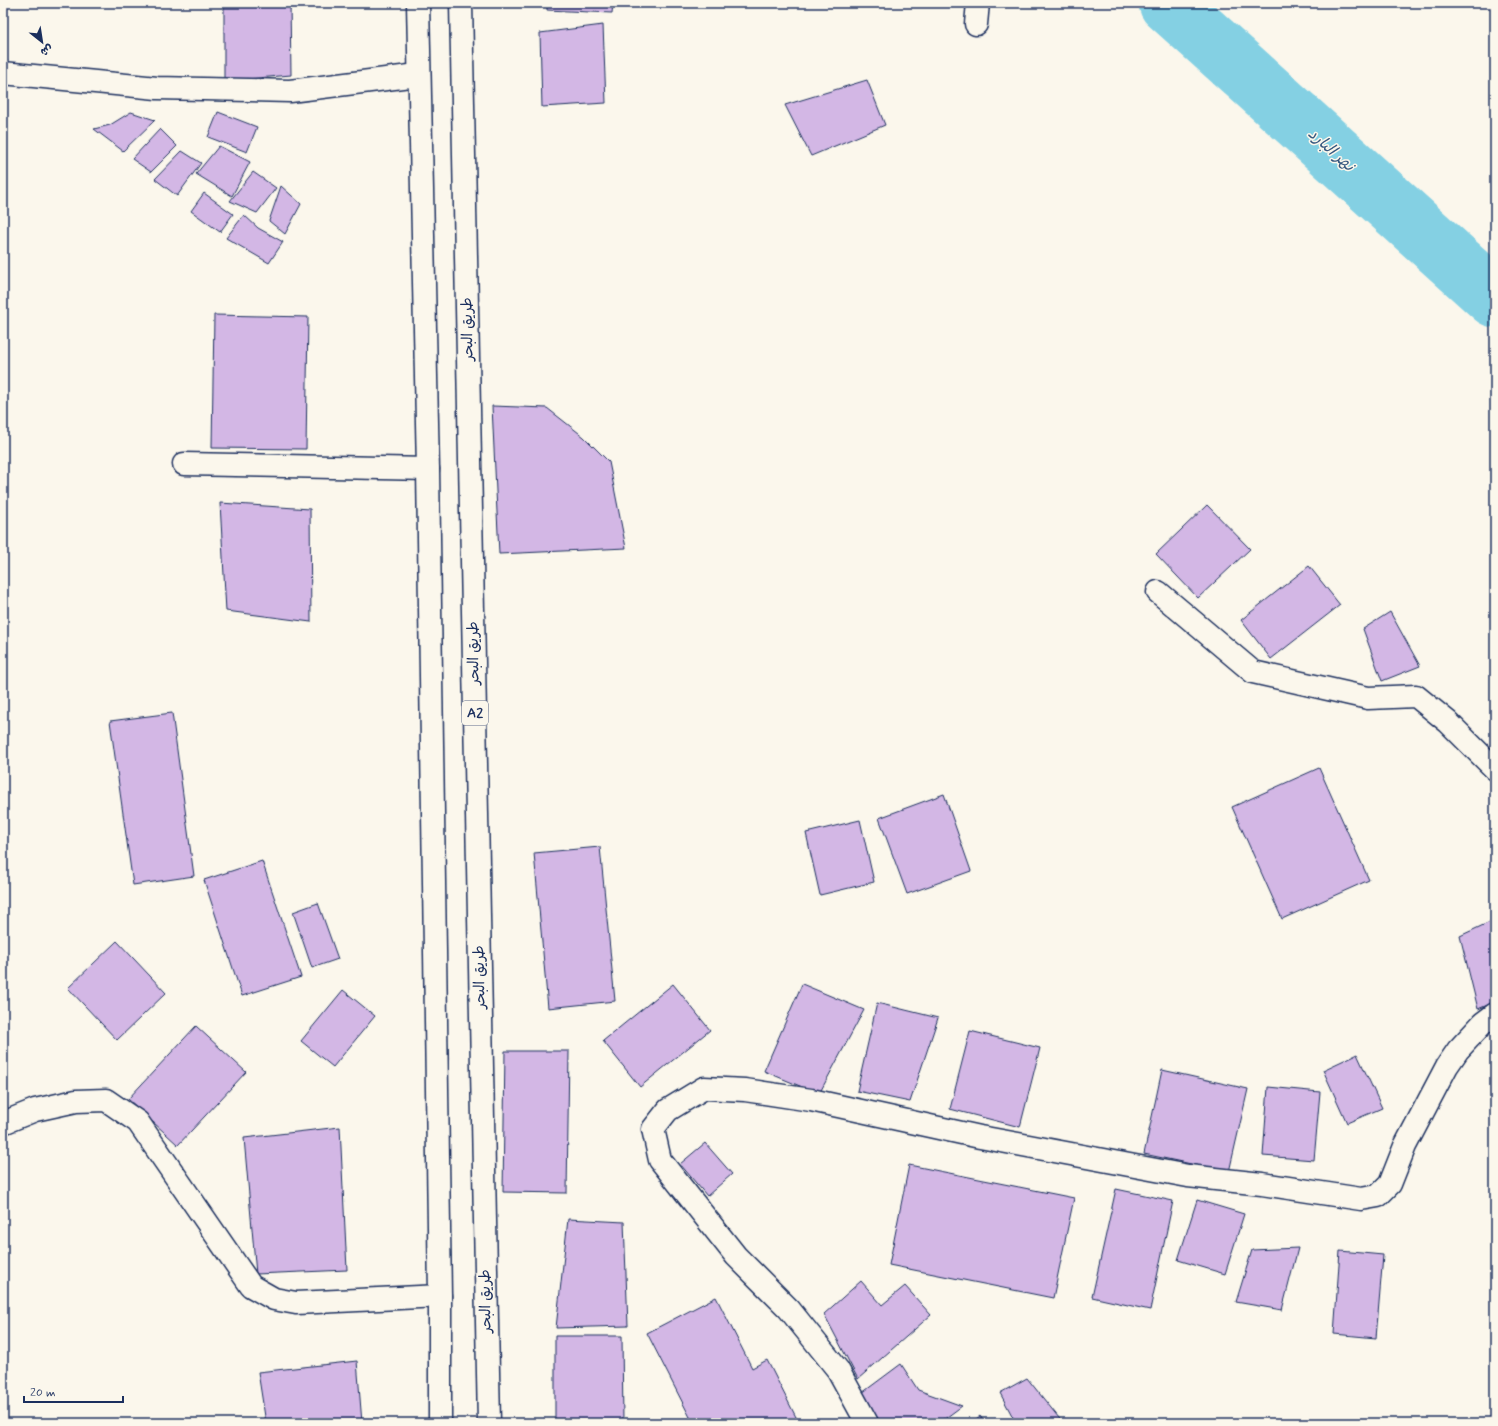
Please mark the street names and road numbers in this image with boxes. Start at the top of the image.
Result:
street label: طريق البحر [457,297,479,362]
street label: طريق البحر [463,621,485,686]
road number: A2 [462,701,488,725]
street label: طريق البحر [469,945,491,1010]
street label: طريق البحر [475,1269,497,1334]

